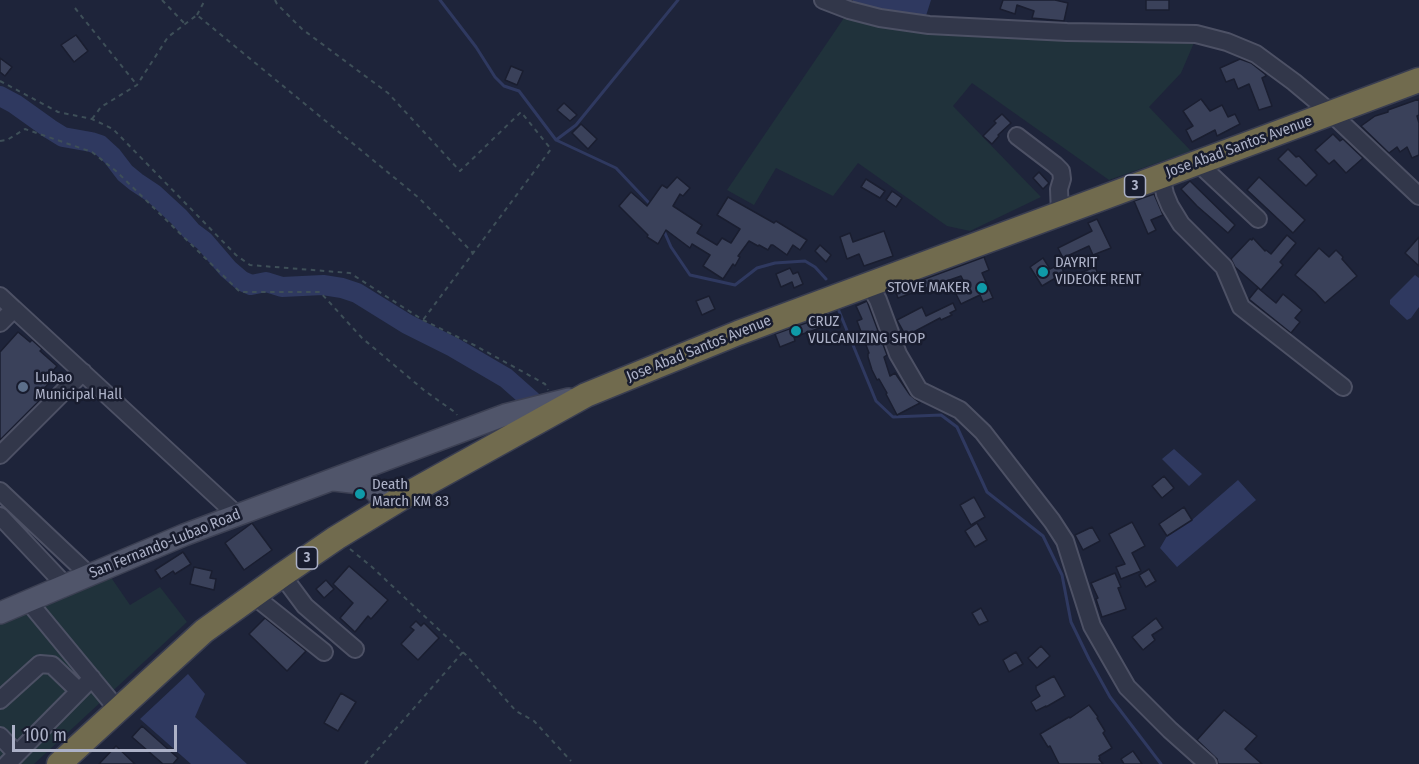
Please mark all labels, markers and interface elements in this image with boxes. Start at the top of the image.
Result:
street label: Jose Abad Santos Avenue [1163,112,1315,182]
road number: 3 [1124,175,1146,197]
place label: DAYRIT VIDEOKE RENT [1055,254,1141,289]
marker: DAYRIT VIDEOKE RENT [1036,265,1050,279]
place label: STOVE MAKER [887,279,970,297]
marker: STOVE MAKER [975,281,989,295]
street label: Jose Abad Santos Avenue [624,312,774,386]
place label: CRUZ VULCANIZING SHOP [808,313,925,348]
marker: CRUZ VULCANIZING SHOP [789,324,803,338]
place label: Lubao Municipal Hall [35,369,122,404]
marker: Lubao Municipal Hall [16,380,30,394]
place label: Death March KM 83 [372,476,449,511]
marker: Death March KM 83 [353,487,367,501]
street label: San Fernando-Lubao Road [87,505,243,583]
road number: 3 [296,547,318,569]
scale bar [15,713,180,751]
text: 100 m [23,724,67,746]

